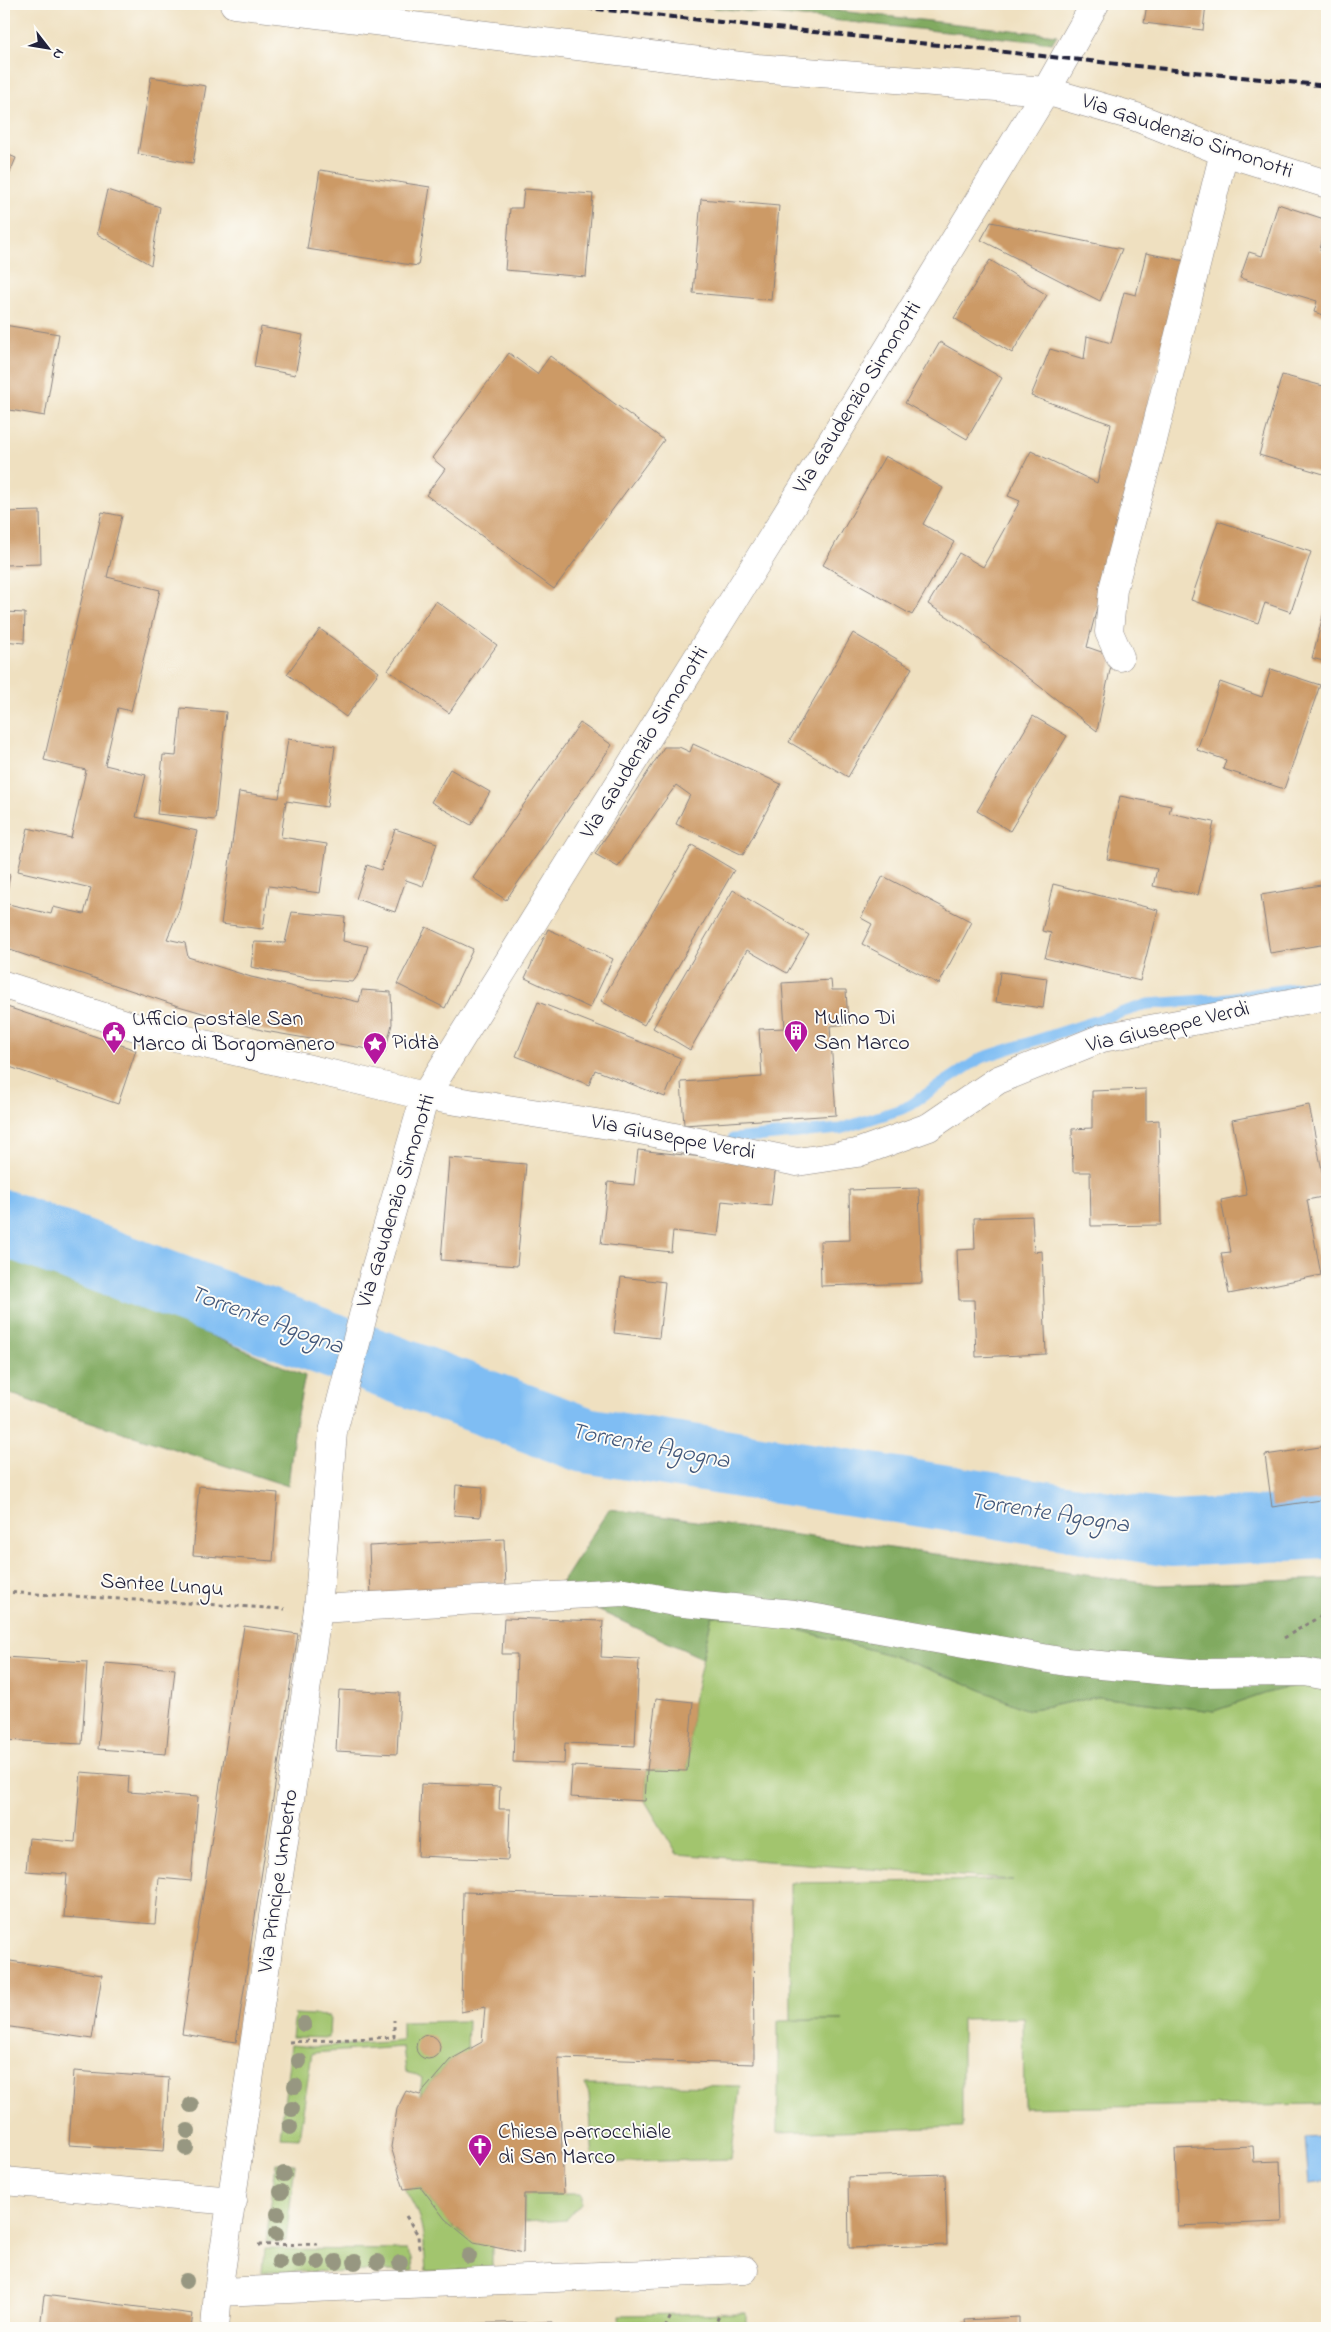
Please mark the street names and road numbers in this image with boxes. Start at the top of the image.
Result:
street label: Via Gaudenzio Simonotti [1076,85,1297,188]
street label: Via Gaudenzio Simonotti [785,295,930,501]
street label: Via Gaudenzio Simonotti [572,640,717,846]
street label: Via Giuseppe Verdi [1082,994,1253,1063]
street label: Via Gaudenzio Simonotti [349,1090,445,1313]
street label: Via Giuseppe Verdi [587,1106,758,1170]
street label: Santee Lungu [99,1566,225,1607]
street label: Via Principe Umberto [250,1787,308,1976]

